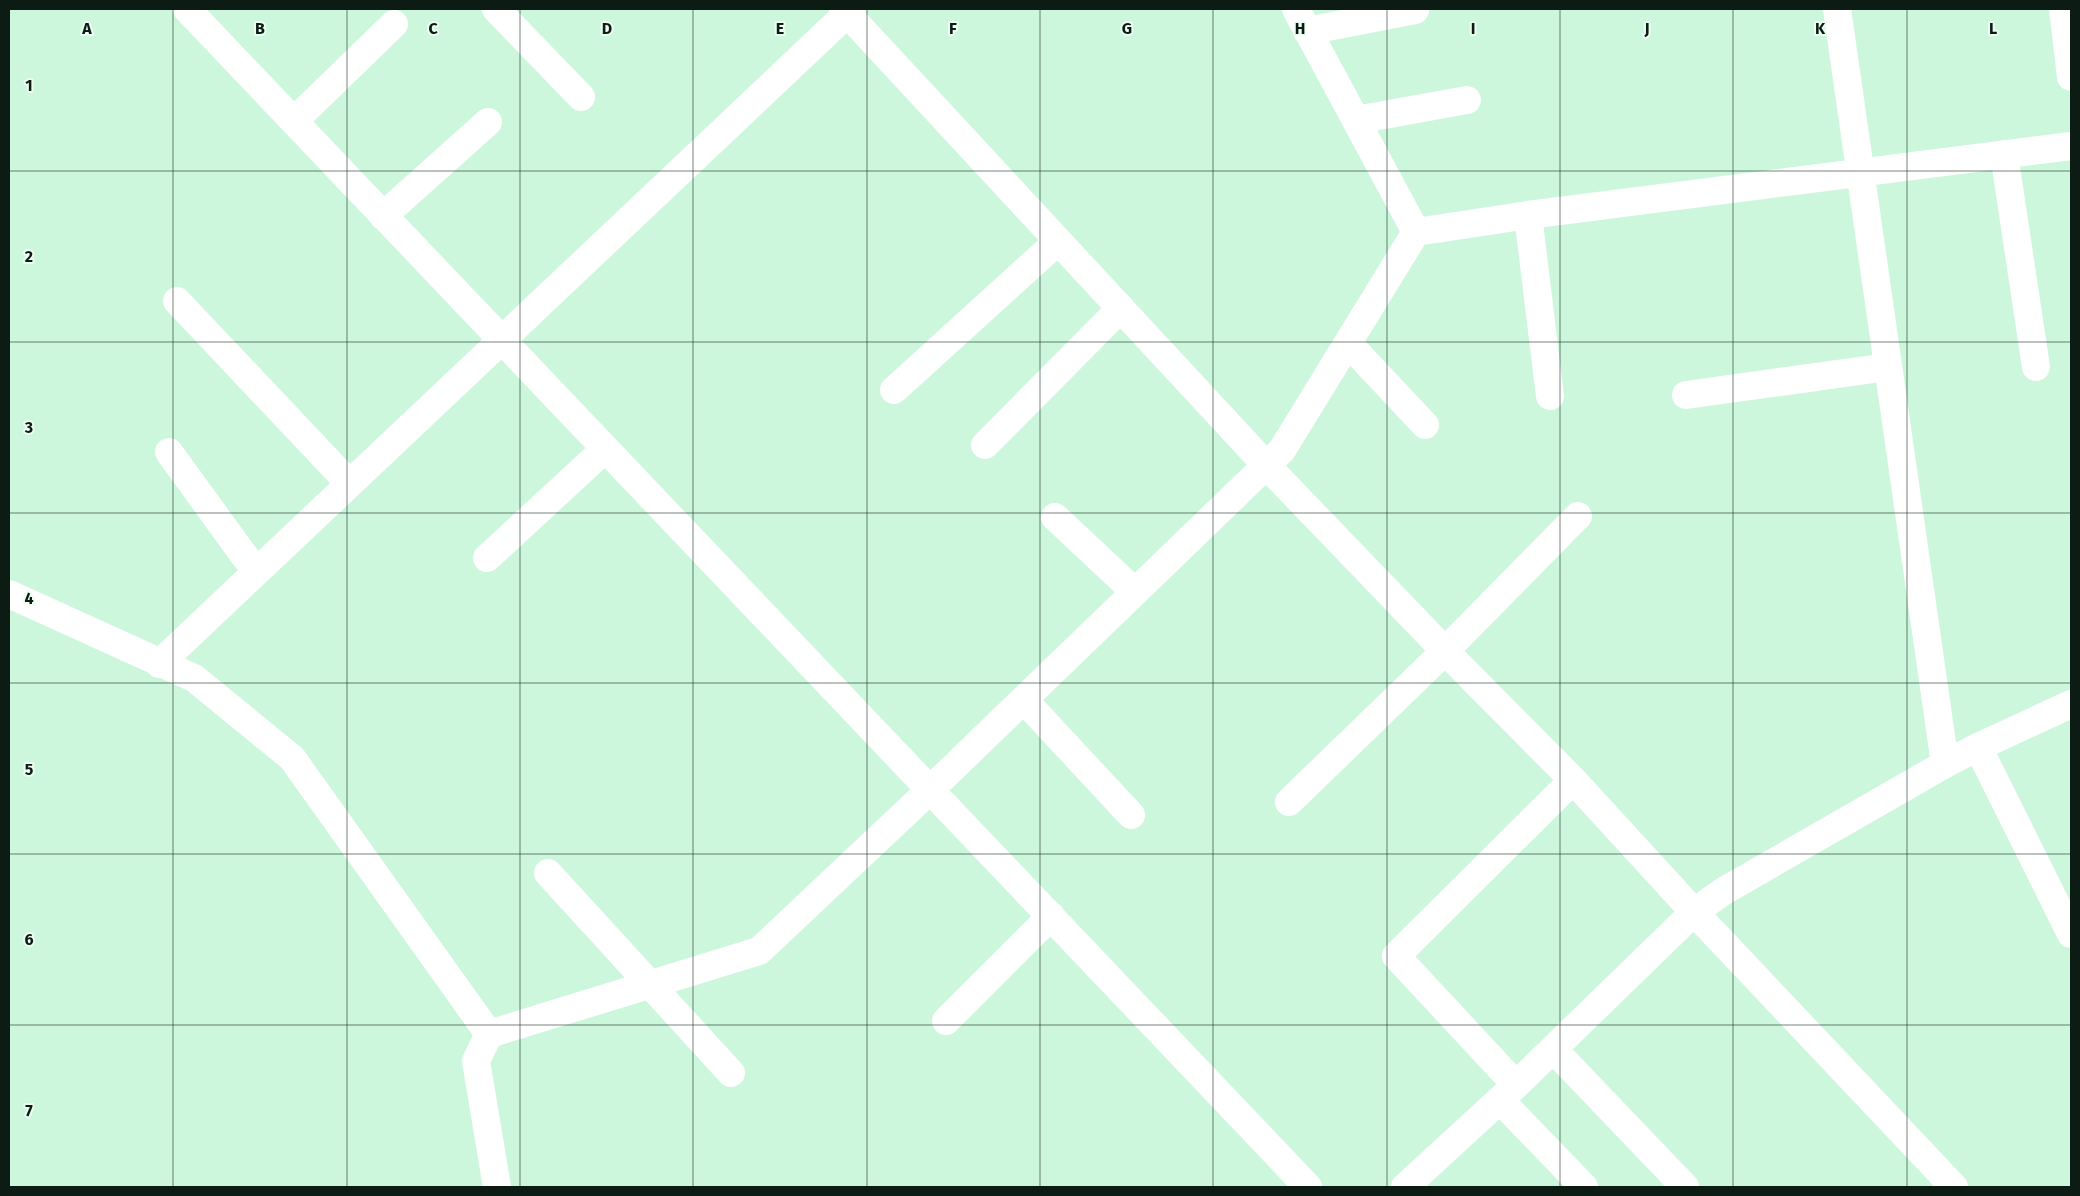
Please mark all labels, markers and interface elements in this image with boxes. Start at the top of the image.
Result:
text: A [81,19,92,38]
text: B [255,19,265,38]
text: C [428,19,438,38]
text: D [602,19,612,38]
text: E [776,19,784,38]
text: F [949,19,957,38]
text: G [1122,19,1132,38]
text: H [1295,19,1305,38]
text: I [1471,19,1475,38]
text: J [1643,19,1650,38]
text: K [1815,19,1826,38]
text: L [1989,19,1997,38]
text: 1 [25,76,33,95]
text: 2 [25,247,33,266]
text: 3 [24,418,33,437]
text: 4 [24,589,34,608]
text: 5 [25,760,34,779]
text: 6 [24,930,34,949]
text: 7 [25,1101,33,1120]

